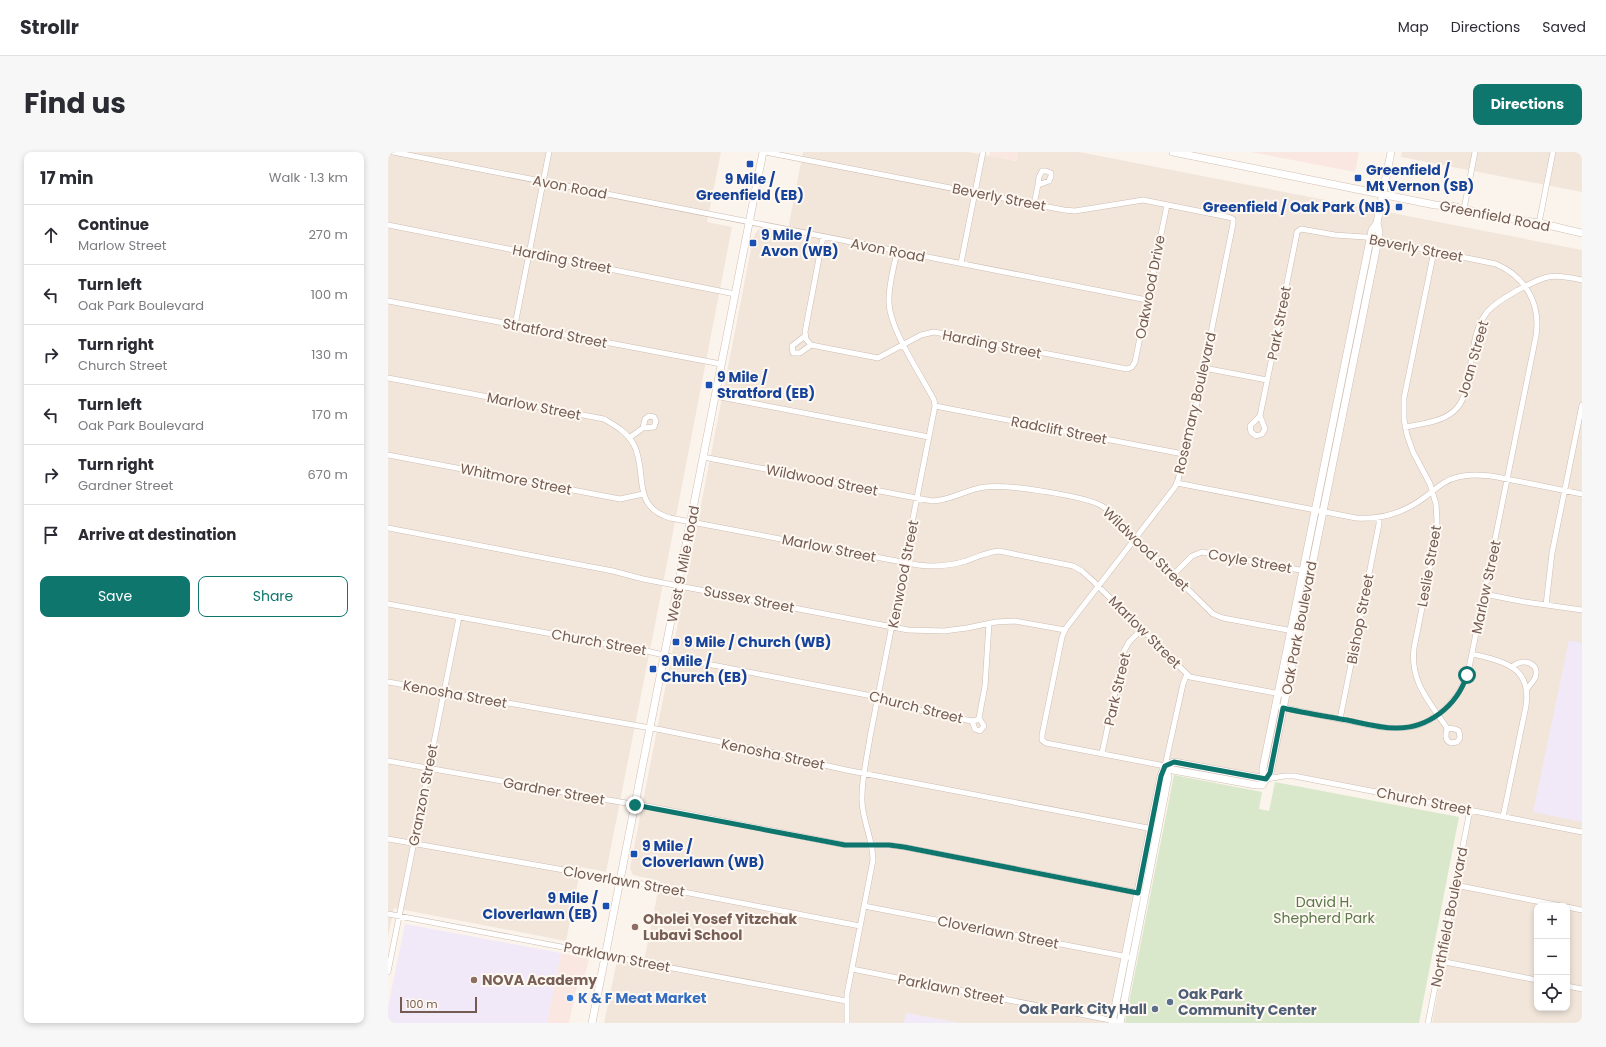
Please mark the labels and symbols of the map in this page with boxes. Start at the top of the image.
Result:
marker: 9 Mile / Greenfield (EB) [745,159,755,169]
place label: Greenfield / Mt Vernon (SB) [1366,160,1474,196]
place label: 9 Mile / Greenfield (EB) [696,169,804,205]
street label: Avon Road [531,170,609,204]
marker: Greenfield / Mt Vernon (SB) [1353,173,1363,183]
street label: Beverly Street [950,178,1048,216]
street label: Greenfield Road [1438,195,1552,237]
place label: Greenfield / Oak Park (NB) [1203,197,1391,217]
marker: Greenfield / Oak Park (NB) [1394,202,1404,212]
place label: 9 Mile / Avon (WB) [761,225,839,261]
street label: Beverly Street [1367,229,1465,267]
street label: Avon Road [849,233,927,267]
street label: Oakwood Drive [1130,233,1170,341]
marker: 9 Mile / Avon (WB) [748,238,758,248]
street label: Harding Street [511,240,613,278]
street label: Park Street [1262,284,1296,362]
street label: Stratford Street [501,313,609,353]
street label: Joan Street [1452,318,1494,400]
street label: Harding Street [941,325,1043,363]
street label: Rosemary Boulevard [1169,330,1221,476]
place label: 9 Mile / Stratford (EB) [717,367,815,403]
marker: 9 Mile / Stratford (EB) [704,380,714,390]
street label: Marlow Street [485,387,583,425]
street label: Radclift Street [1009,411,1109,449]
street label: Whitmore Street [459,458,573,500]
street label: Wildwood Street [764,459,880,501]
street label: Wildwood Street [1098,502,1194,596]
street label: West 9 Mile Road [662,504,704,624]
street label: Kenwood Street [883,518,923,630]
street label: Leslie Street [1412,524,1446,608]
street label: Marlow Street [780,529,878,567]
street label: Marlow Street [1466,538,1506,636]
street label: Coyle Street [1207,544,1293,578]
street label: Oak Park Boulevard [1276,559,1322,697]
street label: Bishop Street [1341,572,1379,666]
street label: Sussex Street [702,580,796,618]
street label: Marlow Street [1104,591,1186,673]
street label: Church Street [550,624,648,660]
place label: 9 Mile / Church (WB) [684,632,831,652]
marker: 9 Mile / Church (WB) [671,637,681,647]
street label: Park Street [1099,650,1135,728]
place label: 9 Mile / Church (EB) [661,651,748,687]
marker: 9 Mile / Church (EB) [648,664,658,674]
route start [1458,666,1476,684]
street label: Kenosha Street [401,675,509,713]
street label: Church Street [867,686,965,728]
street label: Kenosha Street [719,733,827,775]
street label: Granzon Street [403,742,443,848]
street label: Gardner Street [502,772,606,810]
street label: Church Street [1375,782,1473,820]
route end [626,796,644,814]
place label: 9 Mile / Cloverlawn (WB) [642,836,765,872]
street label: Northfield Boulevard [1426,845,1472,989]
marker: 9 Mile / Cloverlawn (WB) [629,849,639,859]
street label: Cloverlawn Street [562,860,686,902]
place label: 9 Mile / Cloverlawn (EB) [483,888,599,924]
park label: David H. Shepherd Park [1273,892,1375,928]
marker: 9 Mile / Cloverlawn (EB) [601,901,611,911]
place label: Oholei Yosef Yitzchak Lubavi School [643,909,798,945]
street label: Cloverlawn Street [936,910,1060,954]
marker: Oholei Yosef Yitzchak Lubavi School [630,922,640,932]
street label: Parklawn Street [562,937,672,977]
street label: Parklawn Street [896,969,1006,1009]
place label: NOVA Academy [482,970,597,990]
marker: NOVA Academy [469,975,479,985]
place label: Oak Park Community Center [1178,984,1317,1020]
place label: K & F Meat Market [578,988,707,1008]
marker: K & F Meat Market [565,993,575,1003]
scale bar [400,995,477,1014]
marker: Oak Park Community Center [1165,997,1175,1007]
place label: Oak Park City Hall [1019,999,1147,1019]
marker: Oak Park City Hall [1150,1004,1160,1014]

